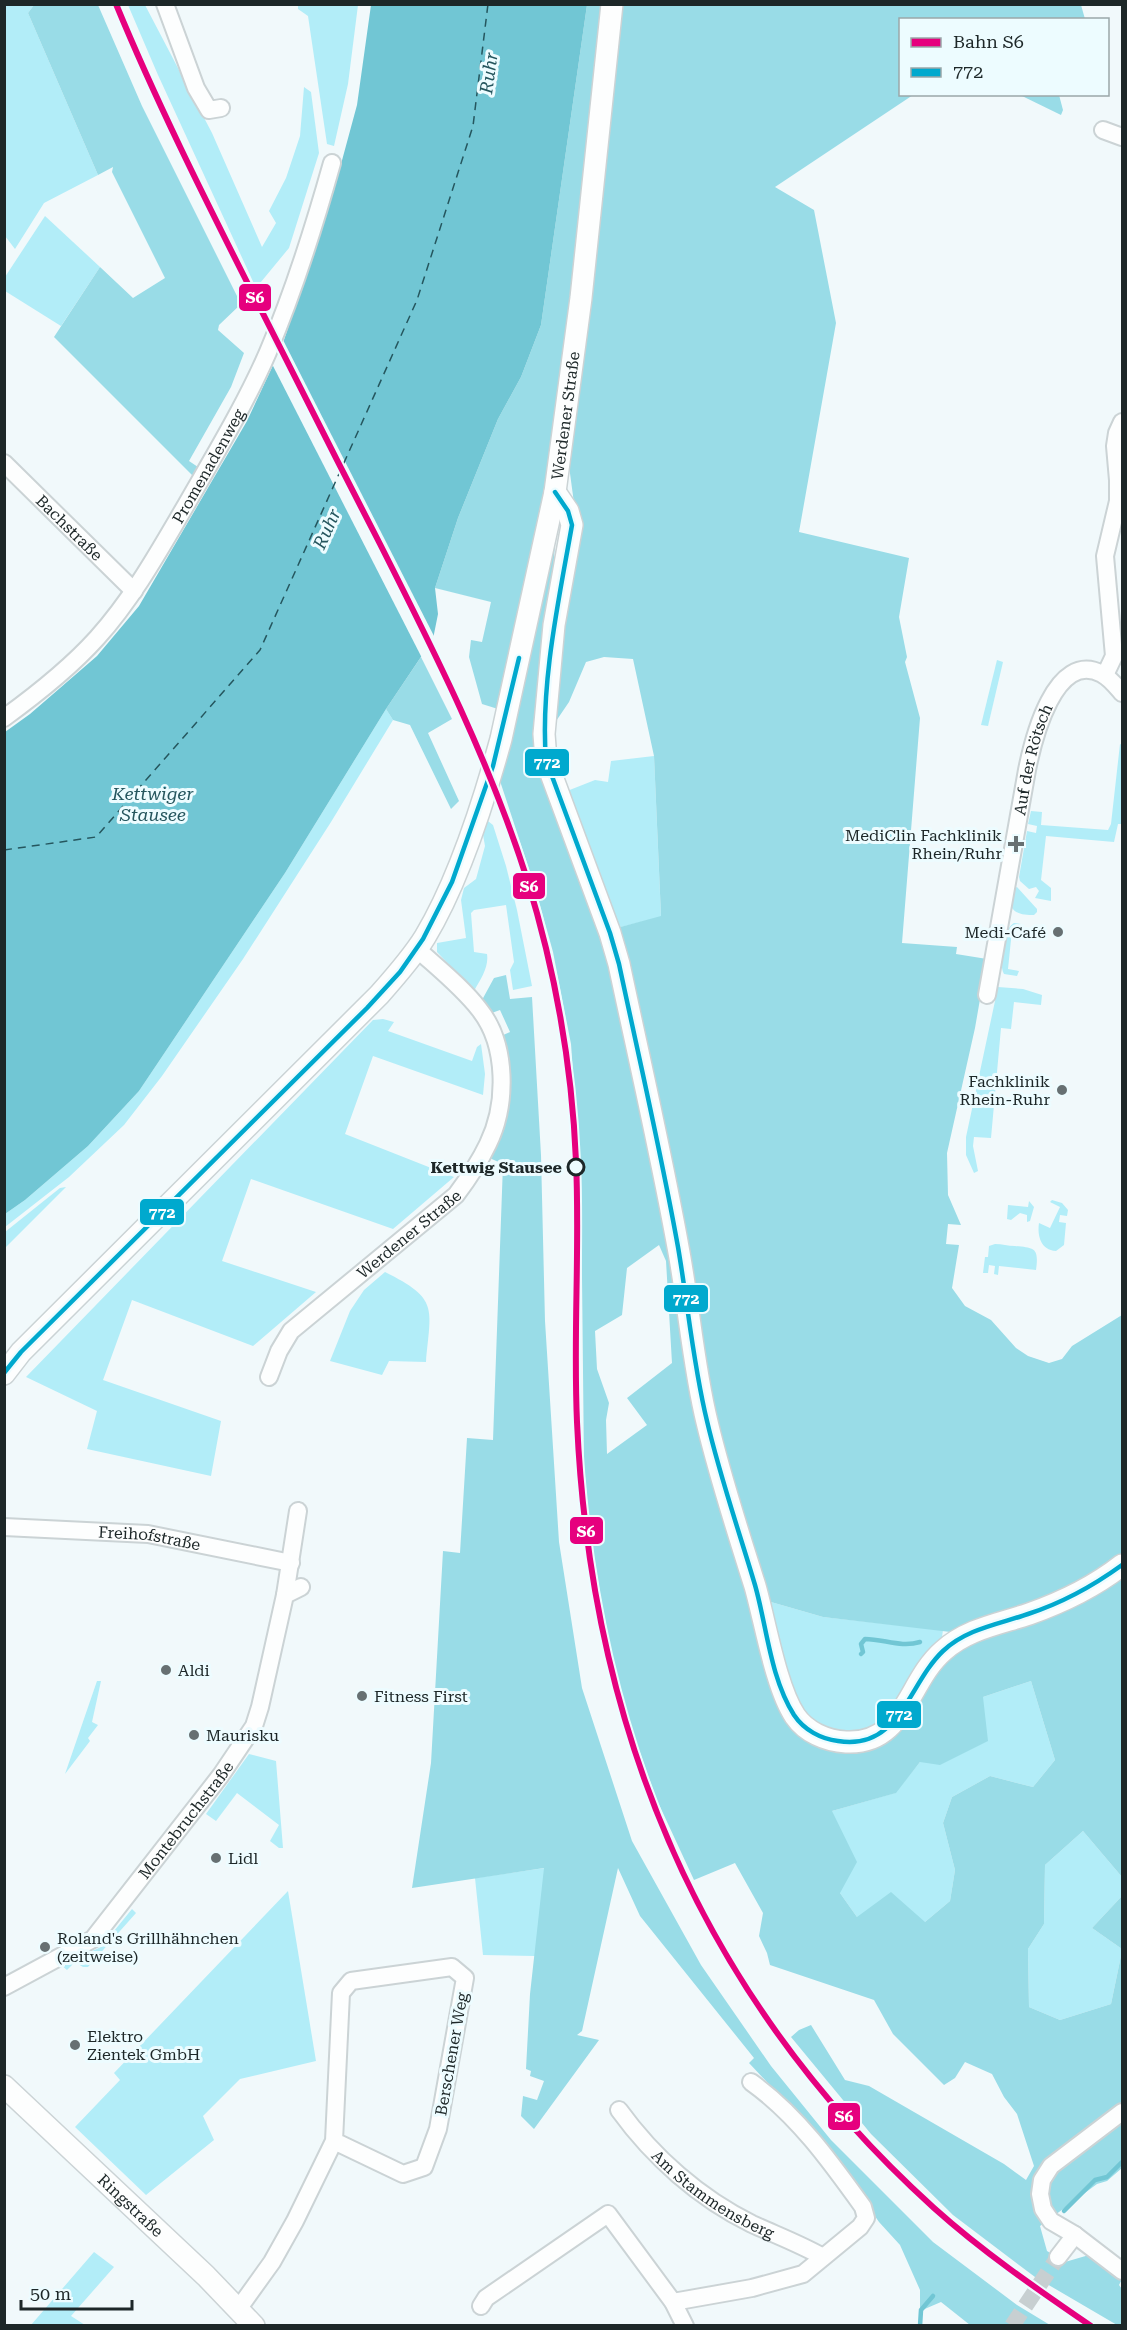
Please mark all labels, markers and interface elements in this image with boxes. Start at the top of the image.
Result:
legend [899,18,1109,96]
text: Bahn S6 [953,31,1024,52]
water label: Ruhr [475,50,502,96]
text: 772 [953,61,983,82]
line badge: S6 [238,283,272,312]
text: S6 [245,288,265,307]
street label: Werdener Straße [548,350,584,481]
street label: Promenadenweg [168,405,249,527]
street label: Bachstraße [32,491,107,565]
water label: Ruhr [308,505,345,553]
street label: Auf der Rötsch [1010,701,1057,817]
line badge: 772 [524,748,570,777]
text: 772 [534,753,560,772]
water label: Kettwiger Stausee [111,783,194,825]
place label: MediClin Fachklinik Rhein/Ruhr [845,826,1002,863]
marker: MediClin Fachklinik Rhein/Ruhr [1007,835,1025,853]
line badge: S6 [512,872,546,900]
text: S6 [519,877,539,896]
place label: Medi-Café [965,923,1046,942]
marker: Medi-Café [1051,925,1065,939]
place label: Fachklinik Rhein-Ruhr [960,1072,1050,1109]
marker: Fachklinik Rhein-Ruhr [1055,1083,1069,1097]
place label: Kettwig Stausee [430,1158,562,1177]
marker: Kettwig Stausee [567,1158,585,1176]
street label: Werdener Straße [353,1186,465,1283]
line badge: 772 [139,1198,185,1226]
text: 772 [149,1203,175,1222]
line badge: 772 [663,1284,709,1313]
text: 772 [673,1289,699,1308]
line badge: S6 [569,1516,604,1545]
text: S6 [576,1522,596,1541]
street label: Freihofstraße [98,1523,202,1554]
place label: Aldi [178,1661,210,1680]
marker: Aldi [159,1663,173,1677]
place label: Fitness First [374,1687,468,1706]
marker: Fitness First [355,1689,369,1703]
line badge: 772 [876,1700,922,1729]
text: 772 [886,1705,912,1724]
place label: Maurisku [206,1726,279,1745]
marker: Maurisku [187,1728,201,1742]
street label: Montebruchstraße [135,1758,238,1883]
place label: Lidl [228,1849,258,1868]
marker: Lidl [209,1851,223,1865]
place label: Roland's Grillhähnchen (zeitweise) [57,1929,239,1966]
marker: Roland's Grillhähnchen (zeitweise) [38,1940,52,1954]
street label: Berschener Weg [431,1990,472,2117]
place label: Elektro Zientek GmbH [87,2027,200,2064]
marker: Elektro Zientek GmbH [68,2038,82,2052]
line badge: S6 [827,2102,861,2131]
text: S6 [834,2107,854,2126]
street label: Am Stammensberg [648,2146,778,2243]
street label: Ringstraße [94,2170,167,2241]
scale bar [21,2273,132,2311]
text: 50 m [30,2283,71,2304]

